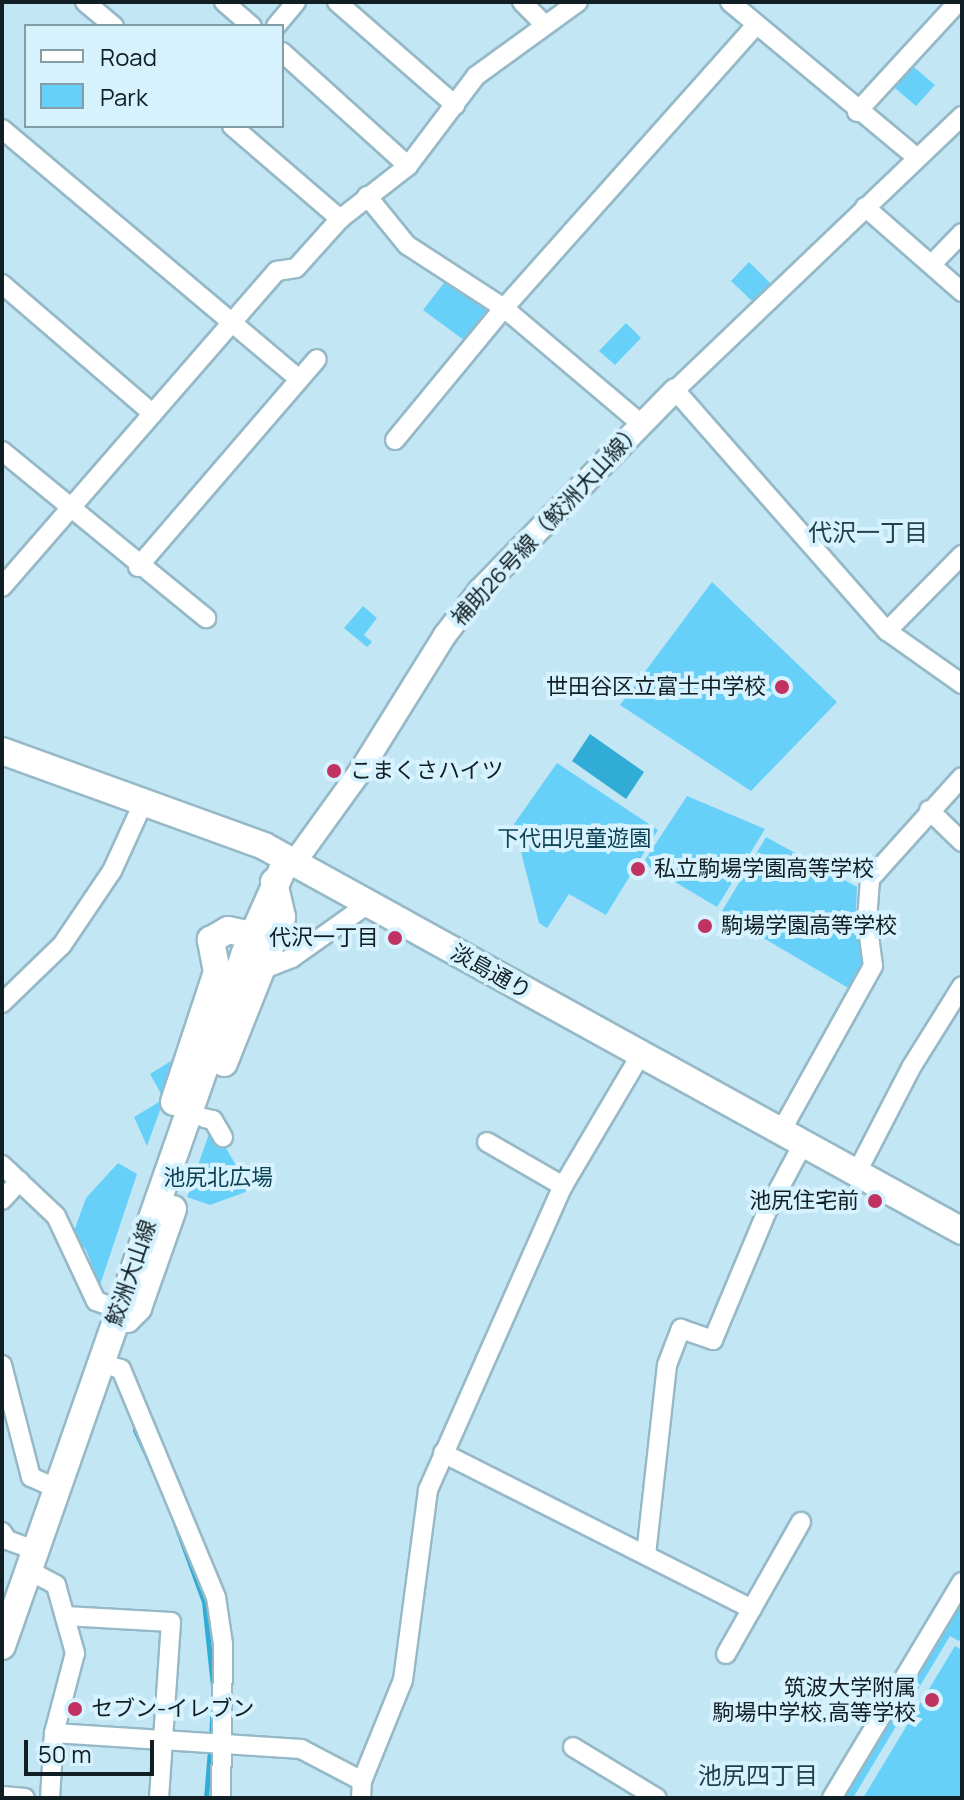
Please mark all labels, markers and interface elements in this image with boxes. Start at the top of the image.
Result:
legend [24,24,284,128]
text: Road [100,40,157,73]
text: Park [100,80,148,113]
street label: 補助26号線（鮫洲大山線） [446,417,648,631]
district label: 代沢一丁目 [808,518,928,546]
place label: 世田谷区立富士中学校 [546,674,766,700]
marker: 世田谷区立富士中学校 [773,678,791,696]
place label: こまくさハイツ [350,758,504,784]
marker: こまくさハイツ [325,762,343,780]
park label: 下代田児童遊園 [497,826,651,852]
place label: 私立駒場学園高等学校 [654,856,874,882]
marker: 私立駒場学園高等学校 [629,860,647,878]
place label: 駒場学園高等学校 [721,913,897,939]
marker: 駒場学園高等学校 [696,917,714,935]
place label: 代沢一丁目 [269,925,379,951]
marker: 代沢一丁目 [386,929,404,947]
street label: 淡島通り [446,939,536,1005]
park label: 池尻北広場 [163,1165,273,1191]
place label: 池尻住宅前 [749,1188,859,1214]
marker: 池尻住宅前 [866,1192,884,1210]
street label: 鮫洲大山線 [101,1217,161,1329]
place label: 筑波大学附属 駒場中学校,高等学校 [712,1674,916,1726]
marker: 筑波大学附属 駒場中学校,高等学校 [923,1691,941,1709]
place label: セブン-イレブン [91,1696,254,1722]
marker: セブン-イレブン [66,1700,84,1718]
scale bar [28,1724,158,1774]
text: 50 m [38,1737,92,1770]
district label: 池尻四丁目 [698,1761,818,1789]

